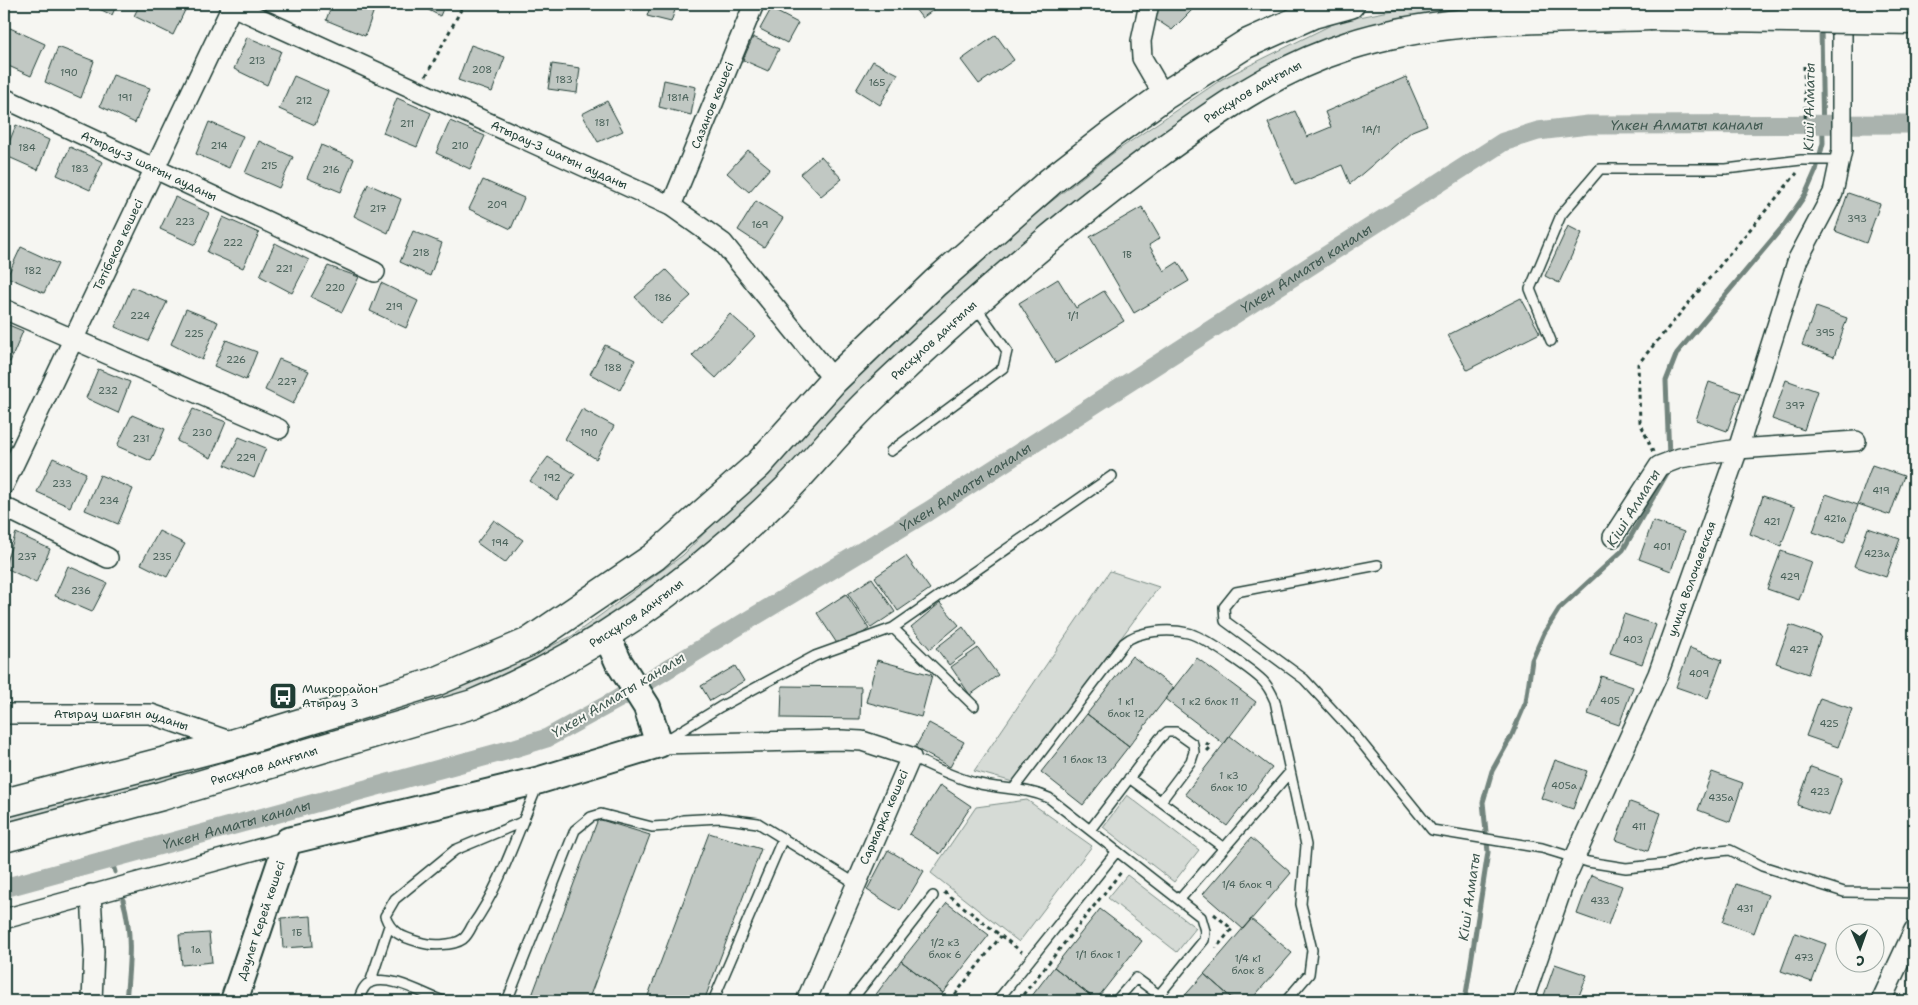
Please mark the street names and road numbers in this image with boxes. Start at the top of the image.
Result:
street label: Рысқұлов даңғылы [1201,57,1304,127]
street label: Сазанов көшесі [687,59,737,151]
street label: Атырау-3 шағын ауданы [488,117,630,193]
street label: Атырау-3 шағын ауданы [78,127,220,205]
street label: Тәтібеков көшесі [90,196,147,293]
street label: Рысқұлов даңғылы [888,297,980,384]
street label: улица Волочаевская [1664,519,1720,639]
street label: Рысқұлов даңғылы [586,575,687,651]
street label: Атырау шағын ауданы [54,706,191,734]
street label: Рысқұлов даңғылы [209,742,320,789]
street label: Сарыарқа көшесі [856,767,912,867]
street label: Дәулет Керей көшесі [234,859,289,982]

